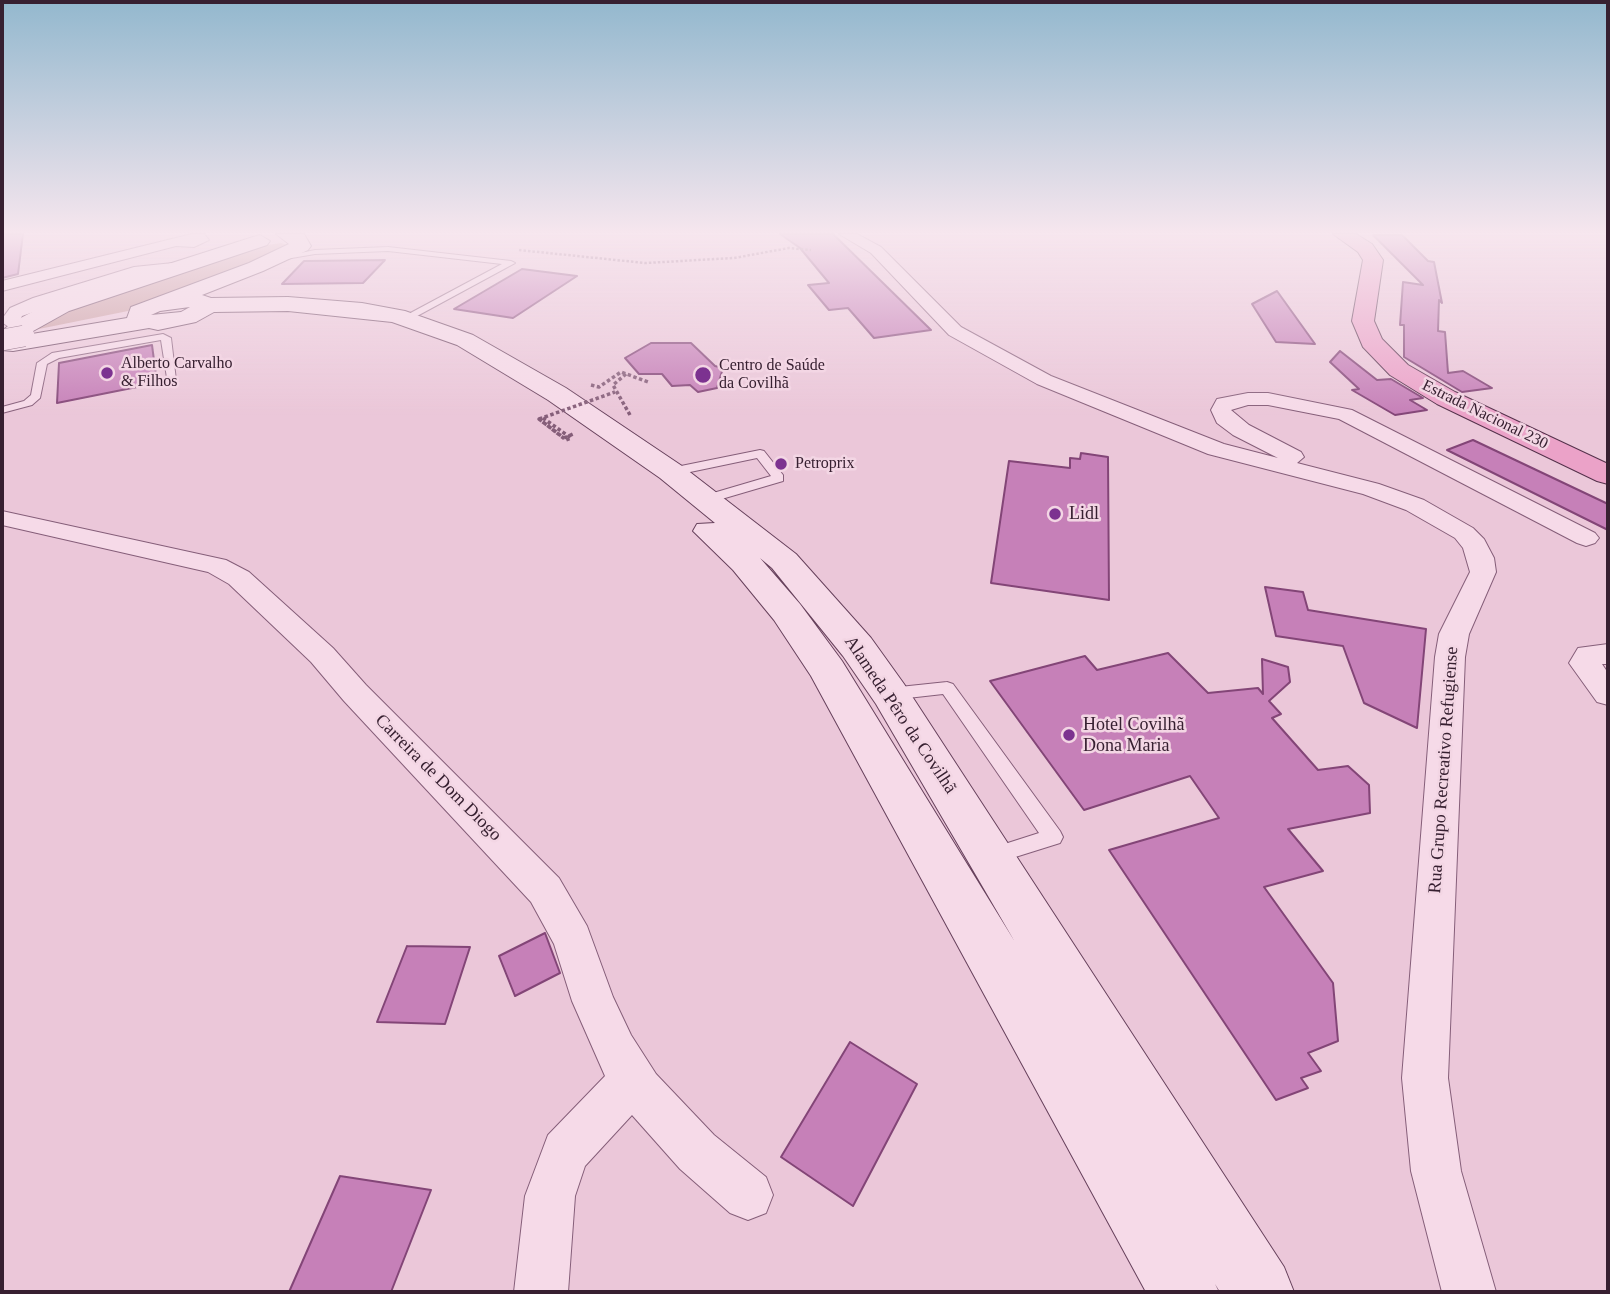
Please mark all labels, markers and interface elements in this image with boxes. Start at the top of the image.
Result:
place label: Alberto Carvalho & Filhos [121,354,233,392]
place label: Centro de Saúde da Covilhã [719,356,825,394]
marker: Alberto Carvalho & Filhos [99,365,115,381]
marker: Centro de Saúde da Covilhã [693,365,713,385]
street label: Estrada Nacional 230 [1419,376,1551,454]
place label: Petroprix [795,454,855,474]
marker: Petroprix [773,456,789,472]
place label: Lidl [1069,503,1099,525]
marker: Lidl [1047,506,1063,522]
street label: Alameda Pêro da Covilhã [839,632,961,798]
street label: Rua Grupo Recreativo Refugiense [1425,646,1463,894]
street label: Carreira de Dom Diogo [370,710,506,846]
place label: Hotel Covilhã Dona Maria [1083,714,1184,756]
marker: Hotel Covilhã Dona Maria [1061,727,1077,743]

